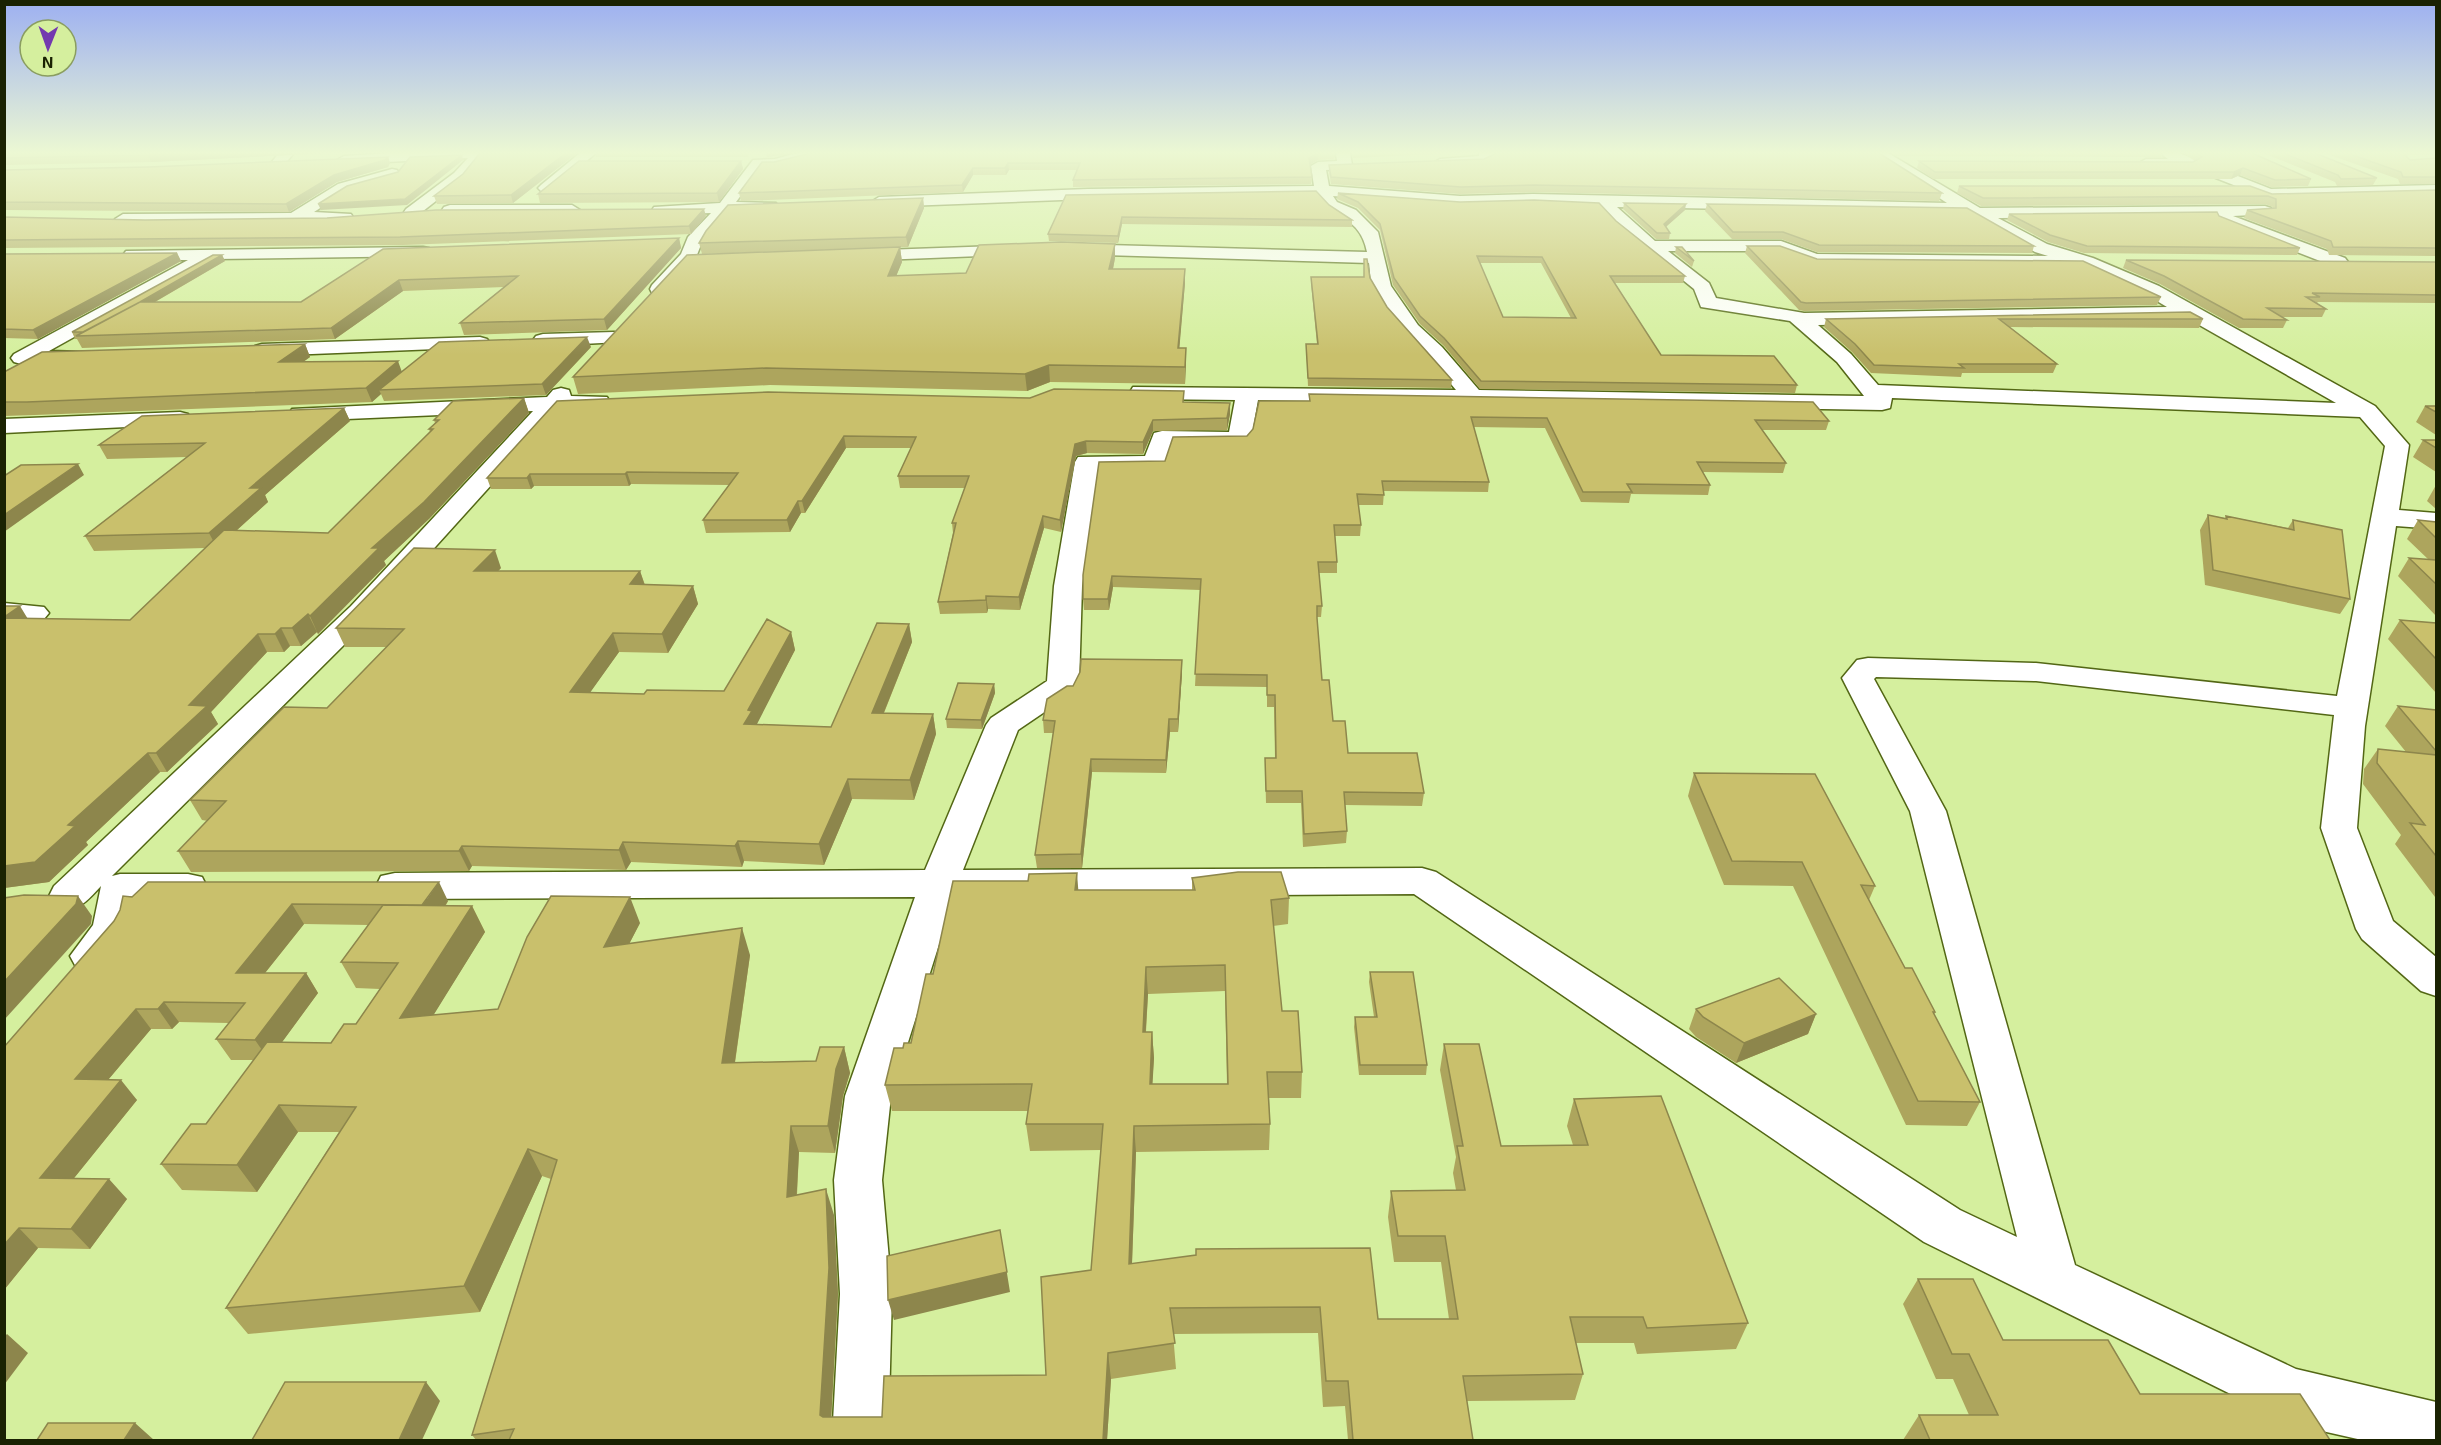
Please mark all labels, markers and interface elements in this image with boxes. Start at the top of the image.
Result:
north arrow [18,18,78,78]
text: N [42,54,54,73]

